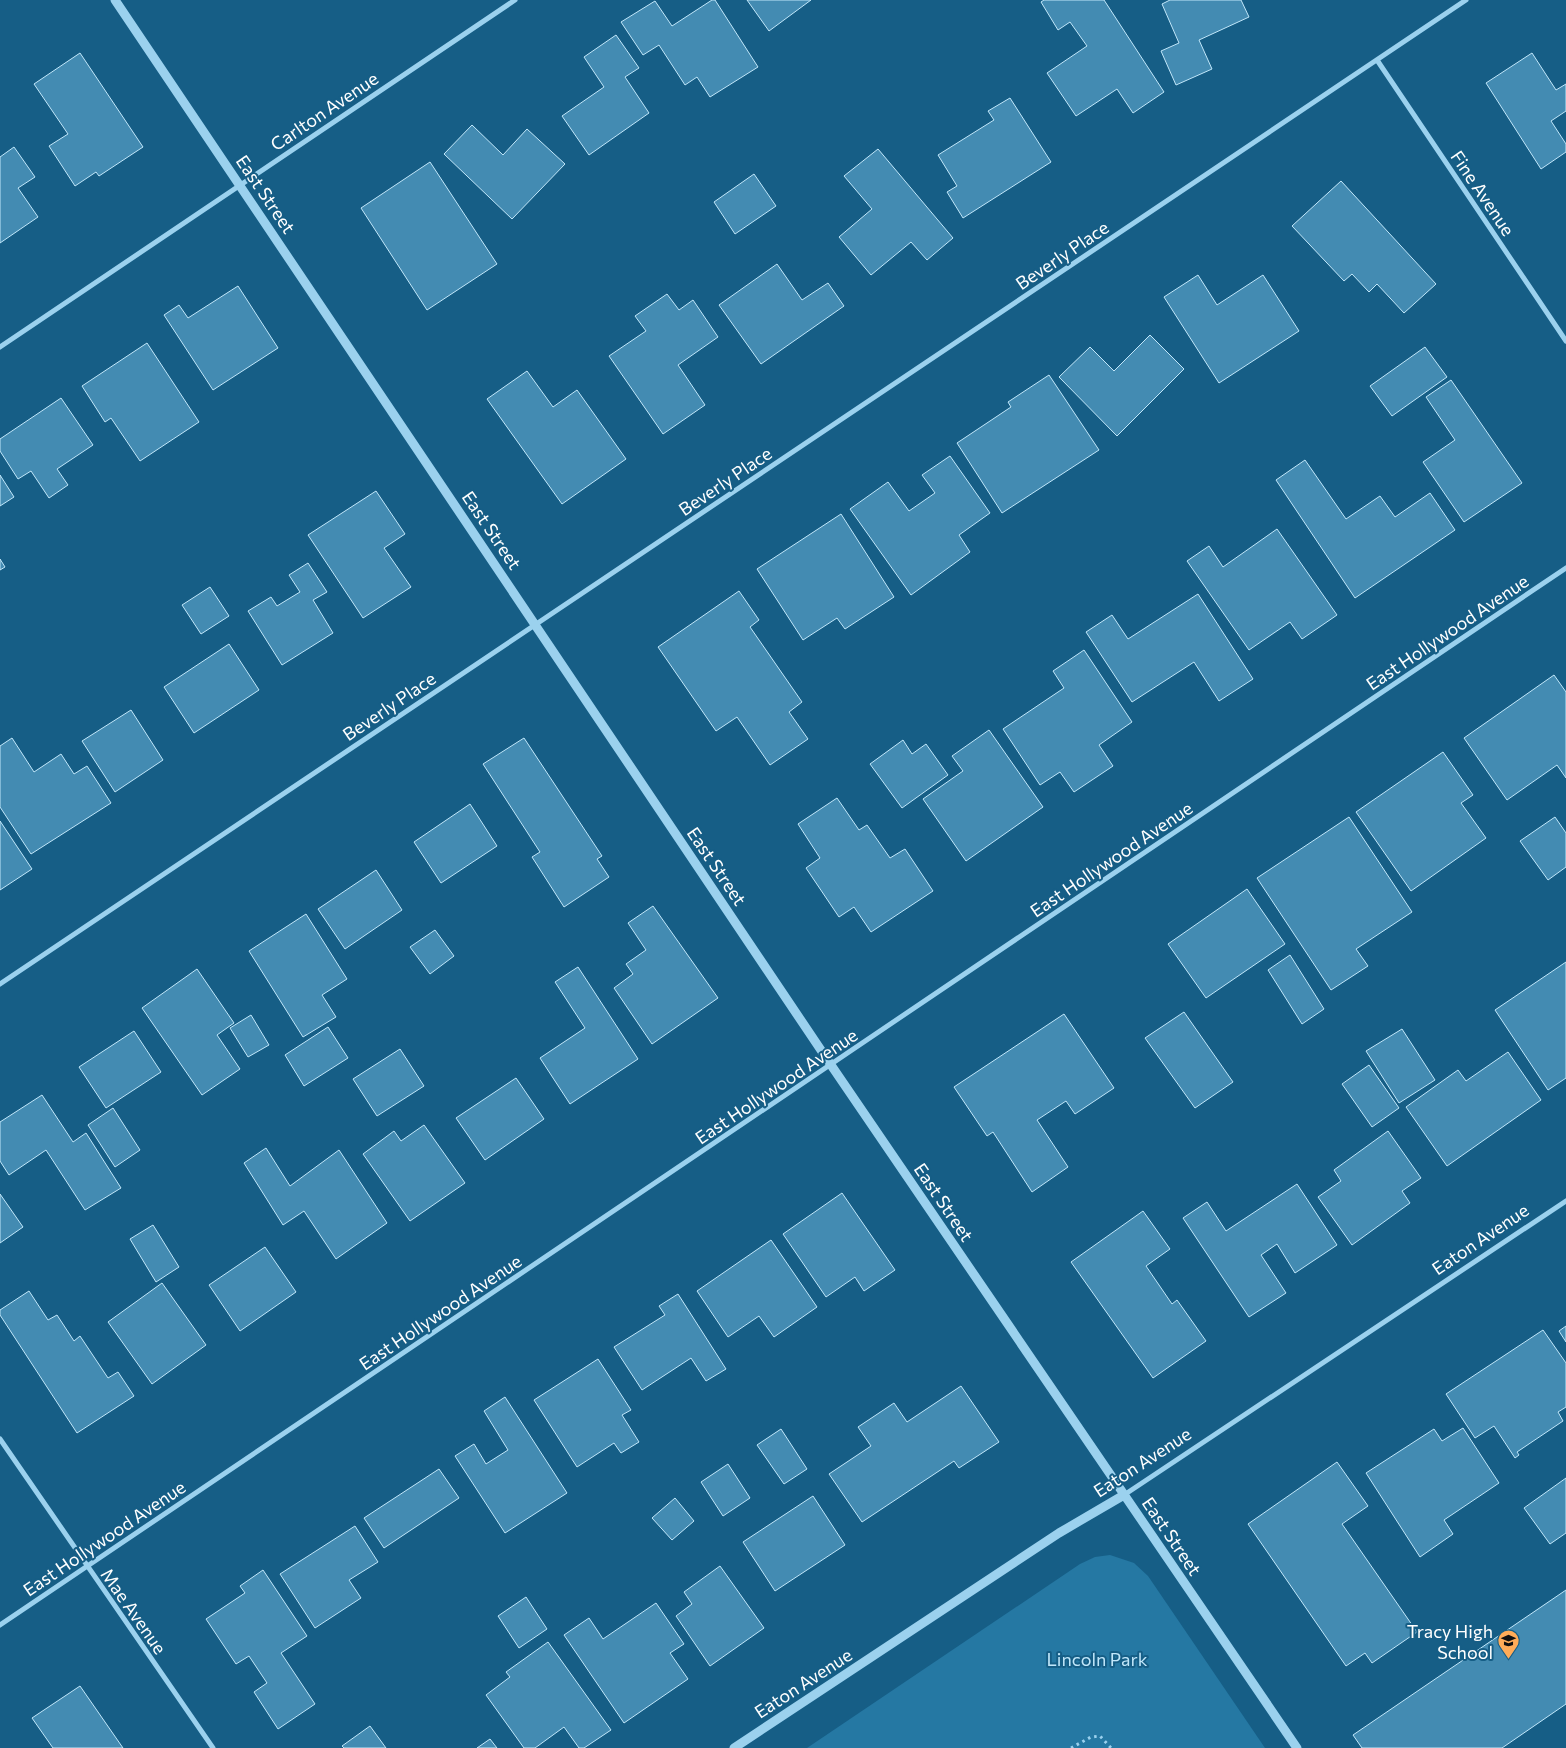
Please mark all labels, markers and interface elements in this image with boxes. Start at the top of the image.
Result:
street label: Carlton Avenue [266,67,382,155]
street label: Fine Avenue [1446,146,1520,240]
street label: East Street [232,151,300,237]
street label: Beverly Place [1011,216,1113,294]
street label: Beverly Place [674,442,776,520]
street label: East Street [458,487,526,573]
street label: East Hollywood Avenue [1362,569,1532,695]
street label: Beverly Place [338,667,440,745]
street label: East Hollywood Avenue [1026,796,1196,922]
street label: East Street [683,823,751,909]
street label: East Hollywood Avenue [691,1023,861,1149]
street label: East Street [910,1159,978,1245]
street label: Eaton Avenue [1427,1199,1533,1279]
street label: East Hollywood Avenue [355,1249,525,1375]
street label: Eaton Avenue [1089,1422,1195,1502]
street label: East Hollywood Avenue [19,1475,189,1601]
street label: East Street [1138,1493,1206,1579]
street label: Mae Avenue [96,1564,172,1658]
place label: Tracy High School [1407,1620,1493,1663]
school or university icon: Tracy High School [1497,1629,1521,1660]
street label: Eaton Avenue [750,1643,856,1723]
park label: Lincoln Park [1047,1648,1148,1670]

